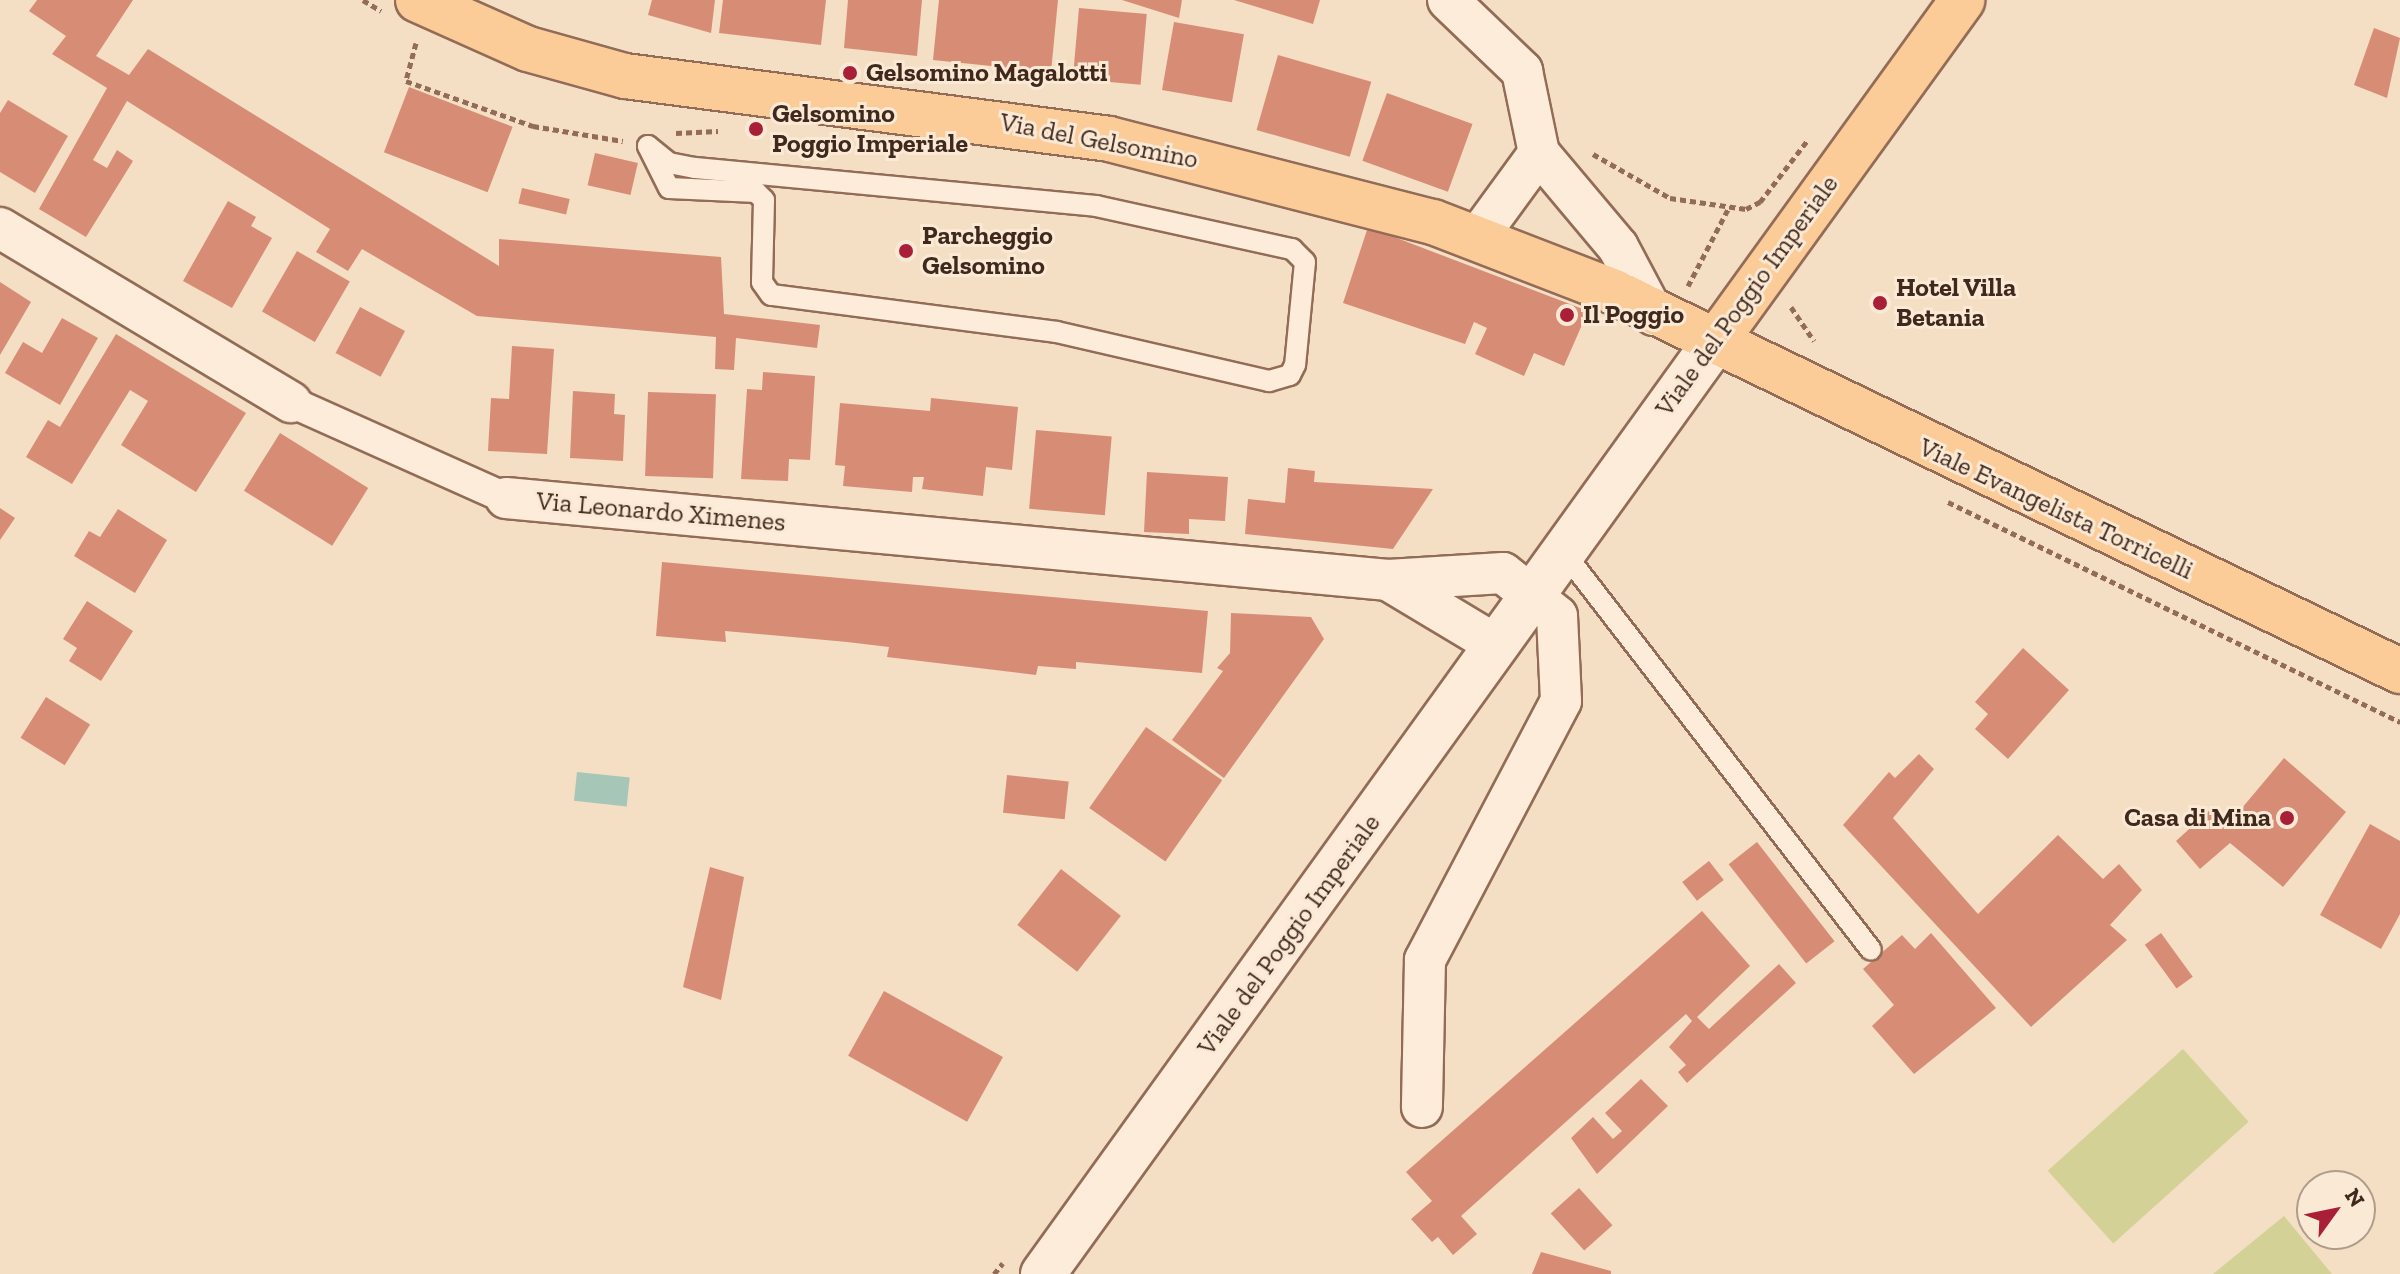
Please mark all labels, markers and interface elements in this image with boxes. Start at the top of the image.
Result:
place label: Gelsomino Magalotti [866,57,1107,89]
marker: Gelsomino Magalotti [841,64,859,82]
place label: Gelsomino Poggio Imperiale [772,98,968,160]
street label: Via del Gelsomino [997,106,1201,176]
marker: Gelsomino Poggio Imperiale [747,120,765,138]
street label: Viale del Poggio Imperiale [1649,169,1845,423]
place label: Parcheggio Gelsomino [922,220,1053,282]
marker: Parcheggio Gelsomino [897,242,915,260]
place label: Hotel Villa Betania [1896,272,2017,334]
marker: Hotel Villa Betania [1871,294,1889,312]
place label: Il Poggio [1583,299,1684,331]
marker: Il Poggio [1558,306,1576,324]
street label: Viale Evangelista Torricelli [1914,432,2198,586]
street label: Via Leonardo Ximenes [535,486,787,538]
place label: Casa di Mina [2124,802,2271,834]
street label: Viale del Poggio Imperiale [1191,808,1387,1062]
marker: Casa di Mina [2278,809,2296,827]
north arrow [2296,1170,2376,1250]
text: N [2339,1183,2371,1212]

